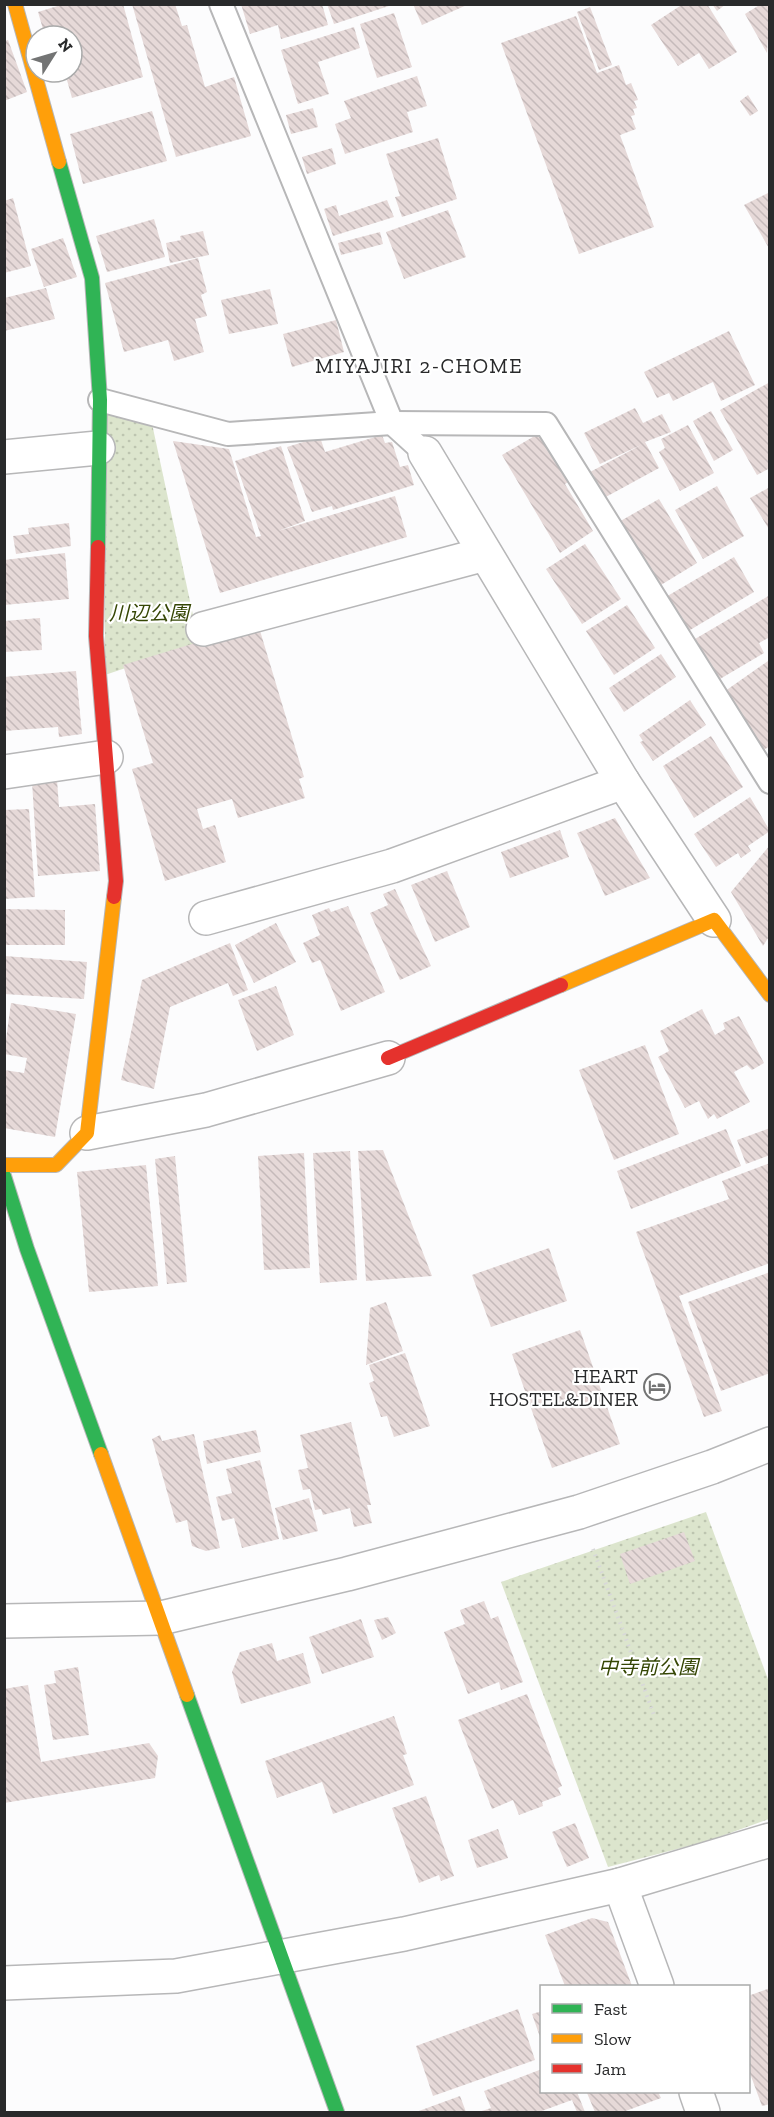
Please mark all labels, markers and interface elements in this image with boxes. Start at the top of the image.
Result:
north arrow [24,24,84,84]
text: N [54,35,77,56]
district label: MIYAJIRI 2-CHOME [315,353,523,378]
park label: 川辺公園 [109,601,192,625]
place label: HEART HOSTEL&DINER [489,1364,639,1411]
hotel icon: HEART HOSTEL&DINER [642,1372,672,1402]
park label: 中寺前公園 [598,1655,701,1679]
legend [540,1985,750,2093]
text: Fast [594,1998,627,2020]
text: Slow [594,2028,631,2050]
text: Jam [594,2058,626,2080]

